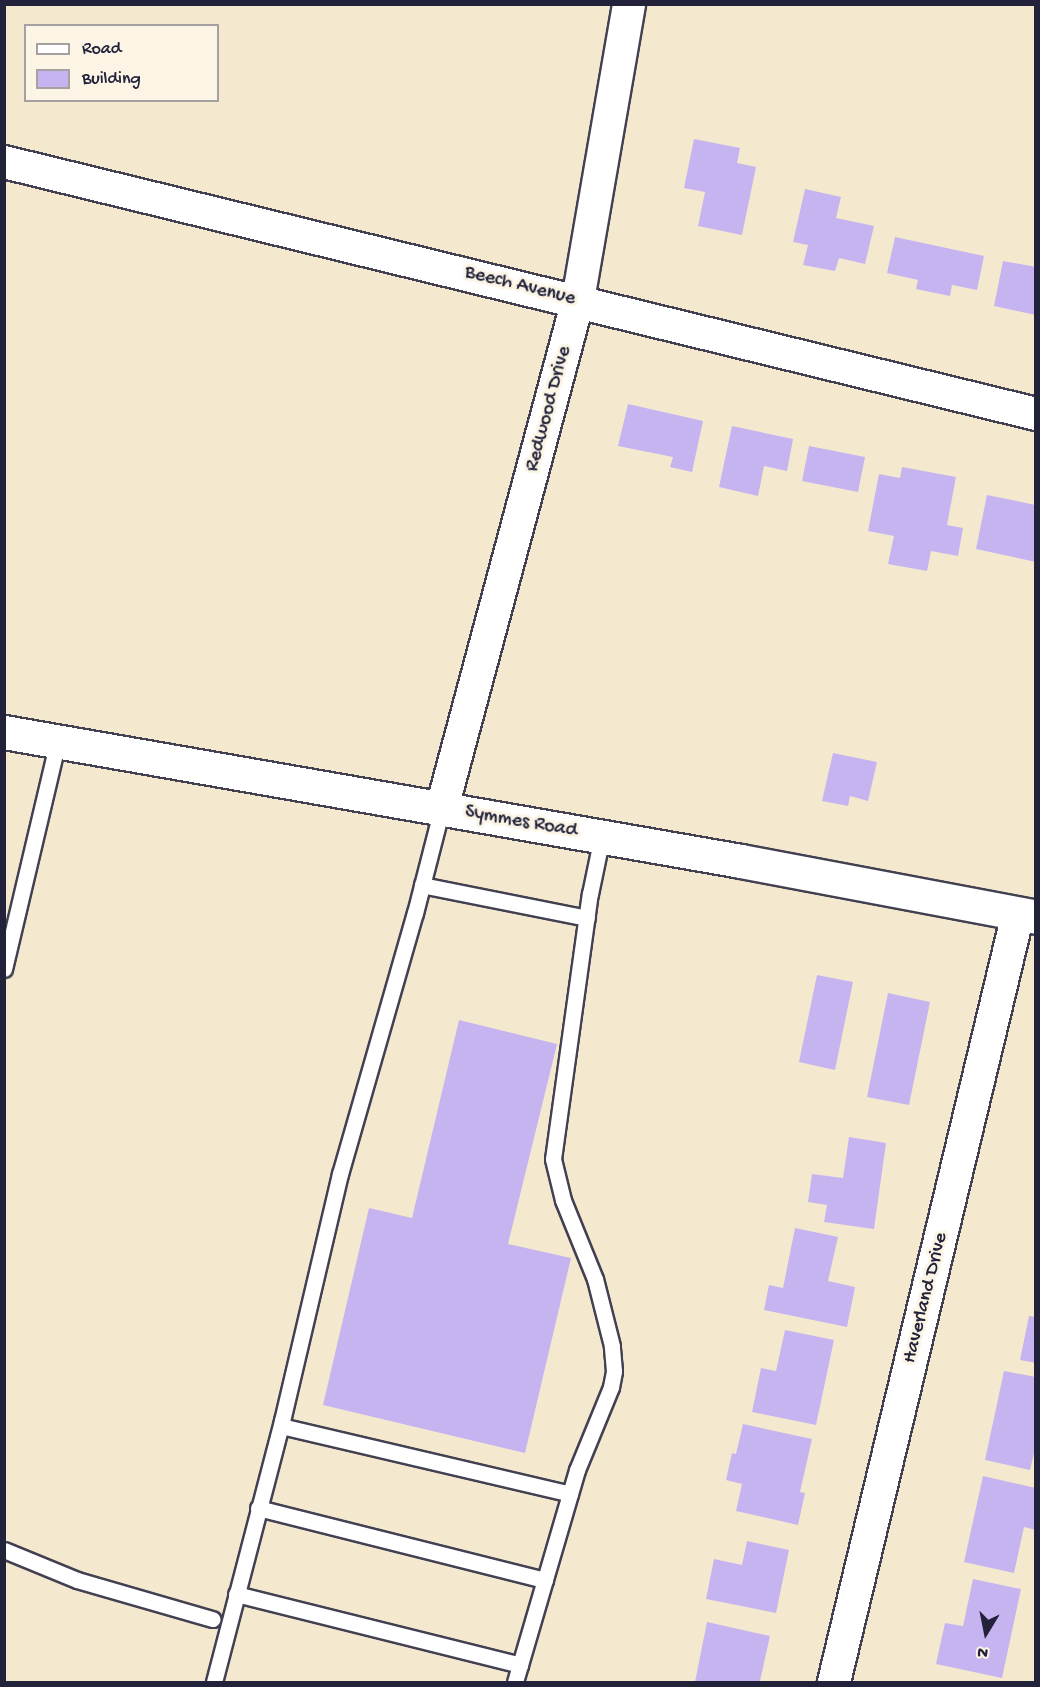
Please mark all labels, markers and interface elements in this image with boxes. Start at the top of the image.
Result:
legend [24,24,219,102]
text: Road [82,39,121,60]
text: Building [82,69,141,90]
street label: Beech Avenue [462,261,578,311]
street label: Redwood Drive [521,344,577,474]
street label: Symmes Road [463,800,579,844]
street label: Haverland Drive [898,1230,954,1366]
north arrow [956,1603,1016,1663]
text: N [976,1641,990,1661]

